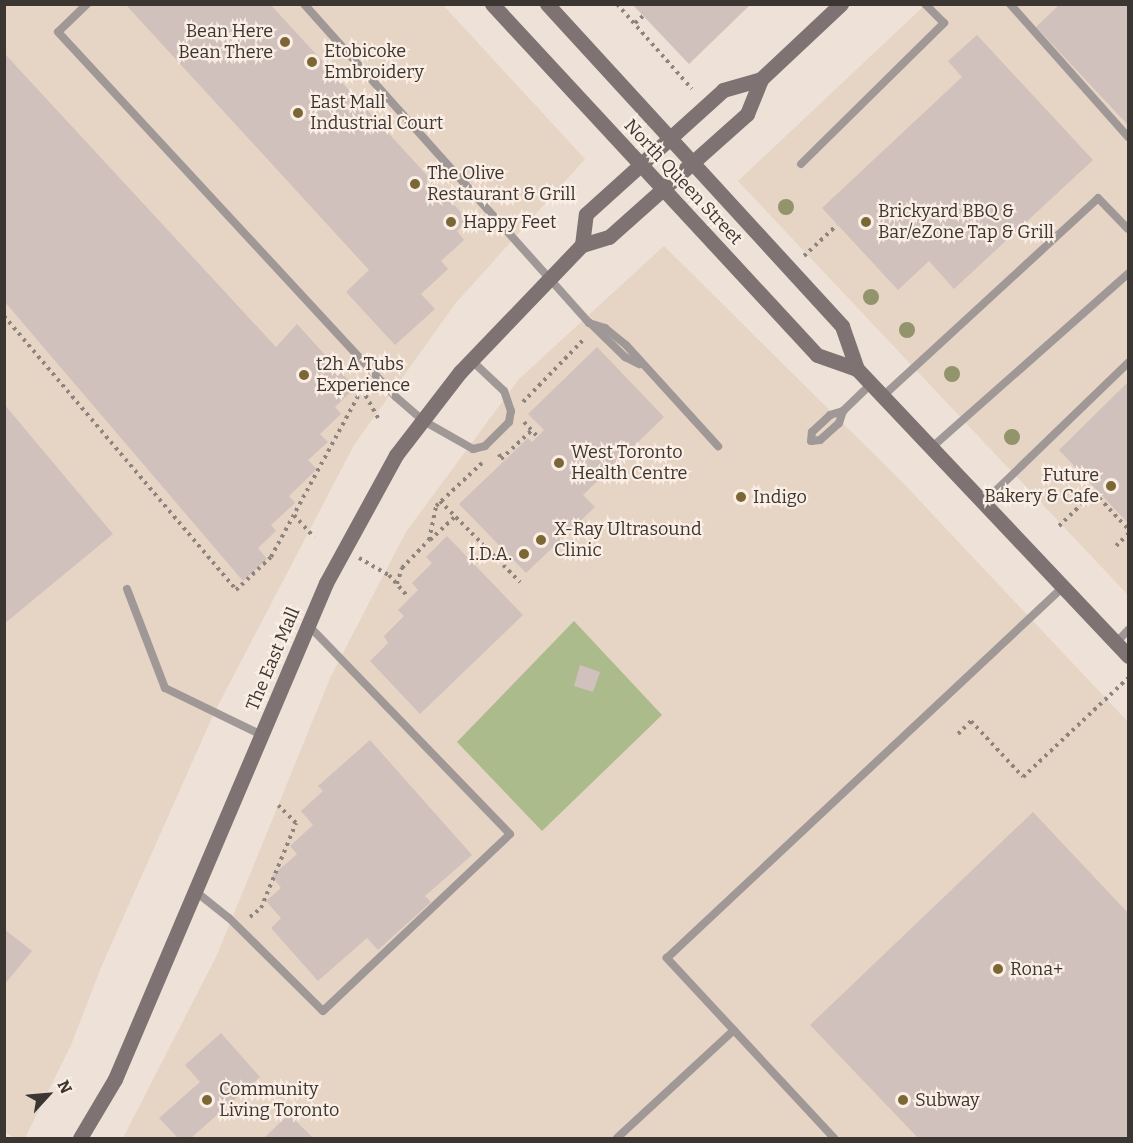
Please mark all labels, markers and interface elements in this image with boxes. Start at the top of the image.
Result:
place label: Bean Here Bean There [178,21,273,63]
marker: Bean Here Bean There [278,35,292,49]
place label: Etobicoke Embroidery [324,41,424,84]
marker: Etobicoke Embroidery [305,55,319,69]
place label: East Mall Industrial Court [310,92,443,134]
marker: East Mall Industrial Court [291,106,305,120]
street label: North Queen Street [619,115,747,249]
place label: The Olive Restaurant & Grill [427,163,576,206]
marker: The Olive Restaurant & Grill [408,177,422,191]
place label: Brickyard BBQ & Bar/eZone Tap & Grill [878,201,1054,244]
place label: Happy Feet [463,211,557,233]
marker: Happy Feet [444,215,458,229]
marker: Brickyard BBQ & Bar/eZone Tap & Grill [859,215,873,229]
place label: t2h A Tubs Experience [316,354,410,397]
marker: t2h A Tubs Experience [297,368,311,382]
place label: West Toronto Health Centre [571,442,687,484]
marker: West Toronto Health Centre [552,456,566,470]
place label: Future Bakery & Cafe [984,465,1099,508]
marker: Future Bakery & Cafe [1104,479,1118,493]
place label: Indigo [753,486,807,508]
marker: Indigo [734,490,748,504]
place label: X-Ray Ultrasound Clinic [554,519,702,562]
marker: X-Ray Ultrasound Clinic [532,531,550,549]
place label: I.D.A. [469,543,512,565]
marker: I.D.A. [517,547,531,561]
street label: The East Mall [242,604,304,714]
place label: Rona+ [1010,958,1063,980]
marker: Rona+ [991,962,1005,976]
north arrow [18,1065,78,1125]
text: N [53,1077,76,1097]
place label: Community Living Toronto [219,1079,339,1122]
place label: Subway [915,1089,980,1111]
marker: Community Living Toronto [200,1093,214,1107]
marker: Subway [896,1093,910,1107]

